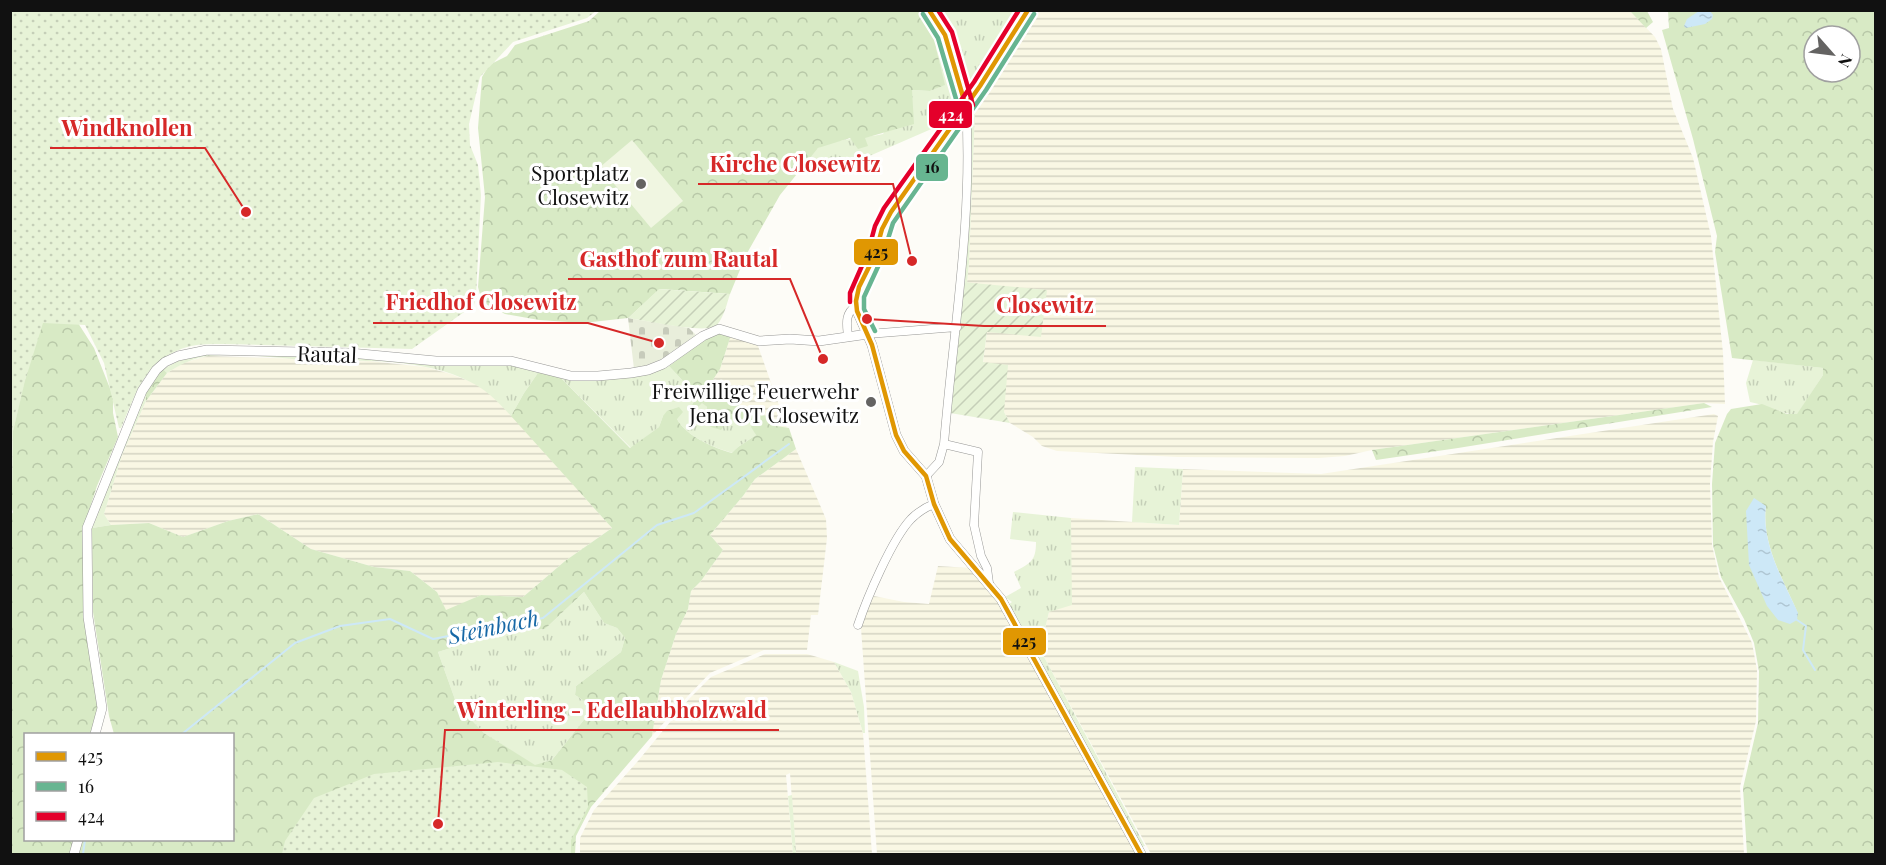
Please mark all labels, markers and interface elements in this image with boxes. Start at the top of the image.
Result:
north arrow [1802,24,1862,84]
text: N [1833,51,1858,72]
line badge: 424 [928,100,973,129]
text: 424 [938,104,964,125]
callout: Windknollen [50,108,205,148]
text: Windknollen [61,112,193,142]
callout: Kirche Closewitz [698,144,893,184]
text: Kirche Closewitz [709,148,881,178]
line badge: 16 [915,153,949,182]
text: 16 [924,156,940,177]
place label: Sportplatz Closewitz [531,158,629,210]
marker: Sportplatz Closewitz [634,177,648,191]
line badge: 425 [853,238,899,266]
callout: Gasthof zum Rautal [568,239,790,279]
text: 425 [864,241,888,262]
text: Gasthof zum Rautal [580,243,779,273]
callout: Friedhof Closewitz [373,283,588,323]
text: Friedhof Closewitz [385,286,577,316]
callout: Closewitz [984,286,1106,326]
text: Closewitz [996,289,1094,319]
street label: Rautal [296,338,358,368]
place label: Freiwillige Feuerwehr Jena OT Closewitz [652,376,860,428]
marker: Freiwillige Feuerwehr Jena OT Closewitz [864,395,878,409]
water label: Steinbach [444,602,541,650]
line badge: 425 [1002,627,1047,656]
text: 425 [1012,630,1036,651]
callout: Winterling - Edellaubholzwald [445,690,779,730]
text: Winterling - Edellaubholzwald [456,694,767,724]
legend [24,733,234,841]
text: 425 [78,744,103,768]
text: 16 [78,774,94,798]
text: 424 [78,804,105,828]

